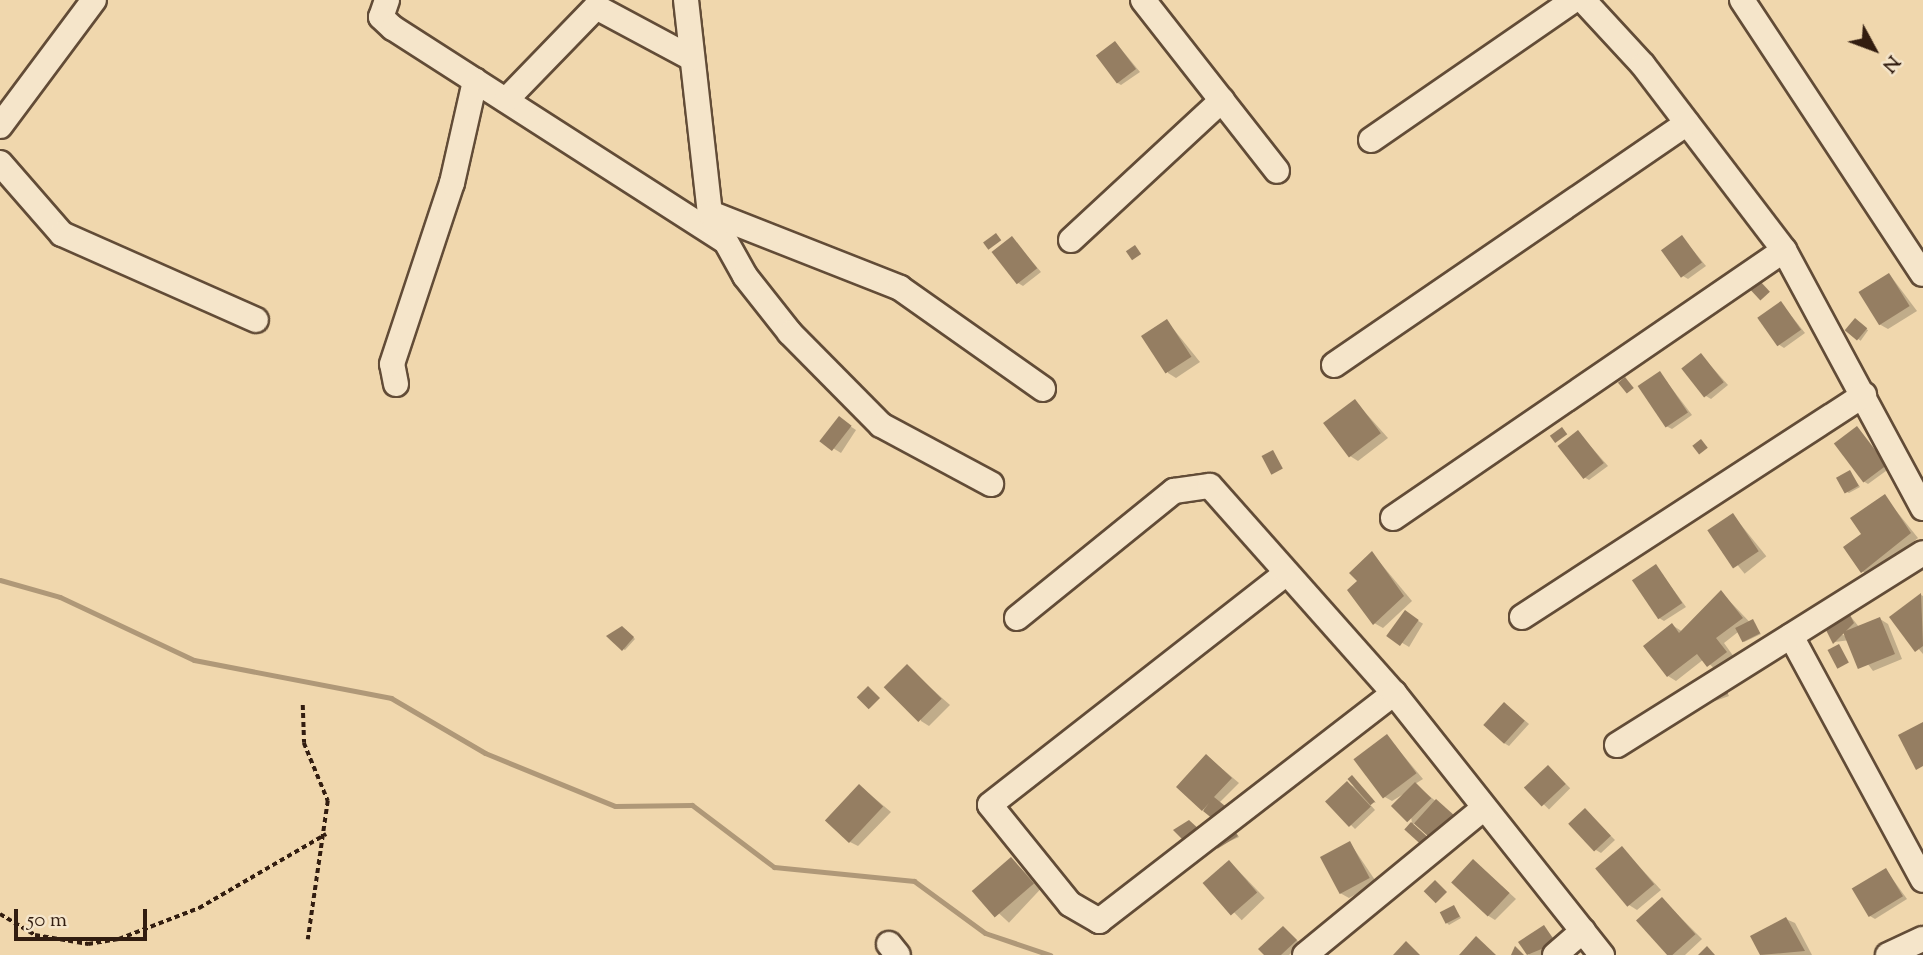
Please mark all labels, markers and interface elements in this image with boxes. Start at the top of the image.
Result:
north arrow [1839,14,1909,84]
text: N [1875,49,1905,78]
scale bar [18,895,150,939]
text: 50 m [27,906,67,936]

